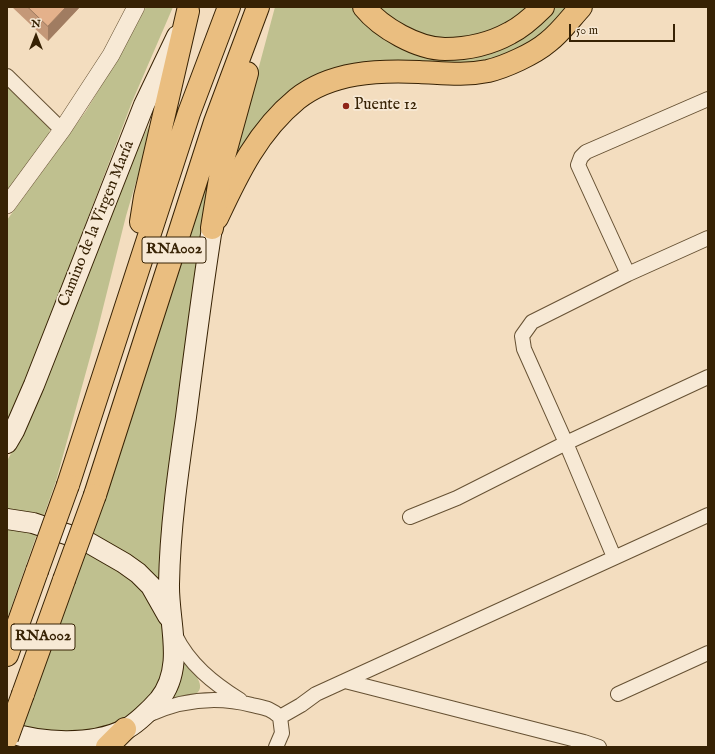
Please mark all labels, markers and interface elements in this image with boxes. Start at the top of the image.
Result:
north arrow [16,16,56,56]
scale bar [571,16,677,42]
text: N [31,17,41,31]
text: 50 m [576,23,598,38]
place label: Puente 12 [354,96,417,116]
marker: Puente 12 [341,101,351,111]
street label: Camino de la Virgen María [55,138,139,310]
road number: RNA002 [142,237,206,263]
road number: RNA002 [11,624,75,650]

